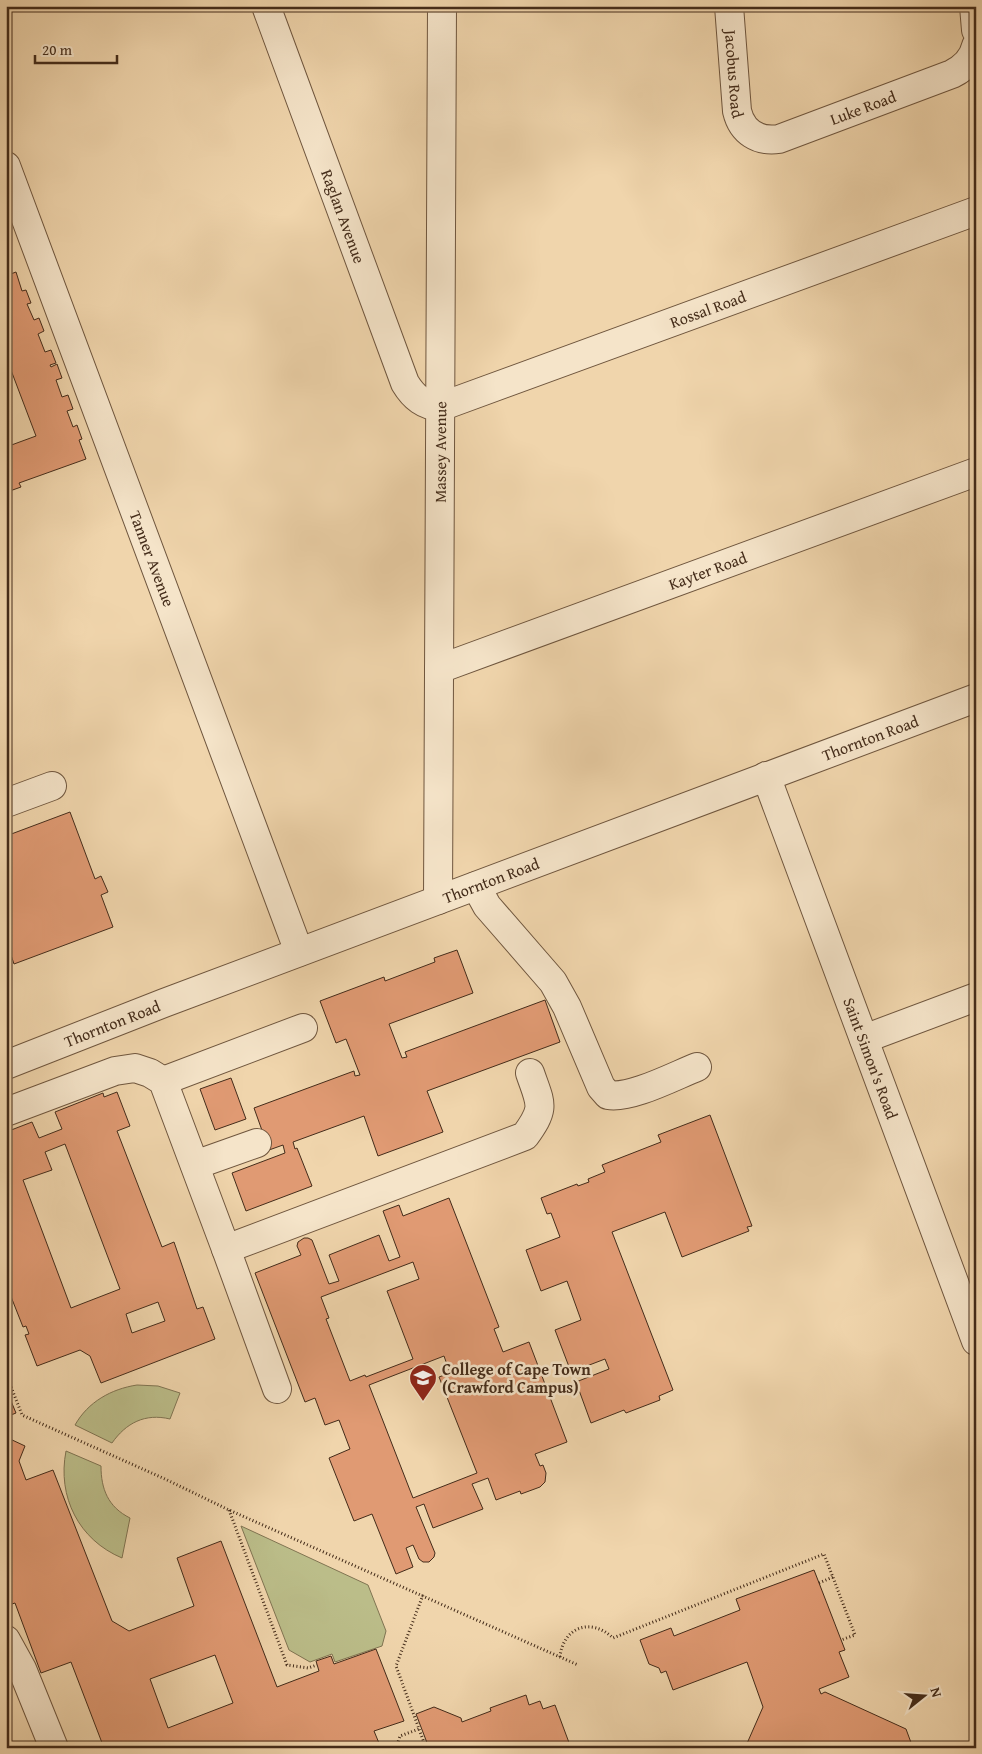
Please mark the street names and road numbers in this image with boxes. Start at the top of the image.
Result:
street label: Jacobus Road [719,27,751,121]
street label: Luke Road [826,84,900,131]
street label: Raglan Avenue [315,166,372,267]
street label: Rossal Road [666,284,749,334]
street label: Massey Avenue [428,401,452,503]
street label: Tanner Avenue [124,507,181,610]
street label: Kayter Road [665,545,750,596]
street label: Thornton Road [818,709,922,767]
street label: Thornton Road [439,851,543,909]
street label: Thornton Road [60,993,164,1053]
street label: Saint Simon's Road [837,994,905,1123]

